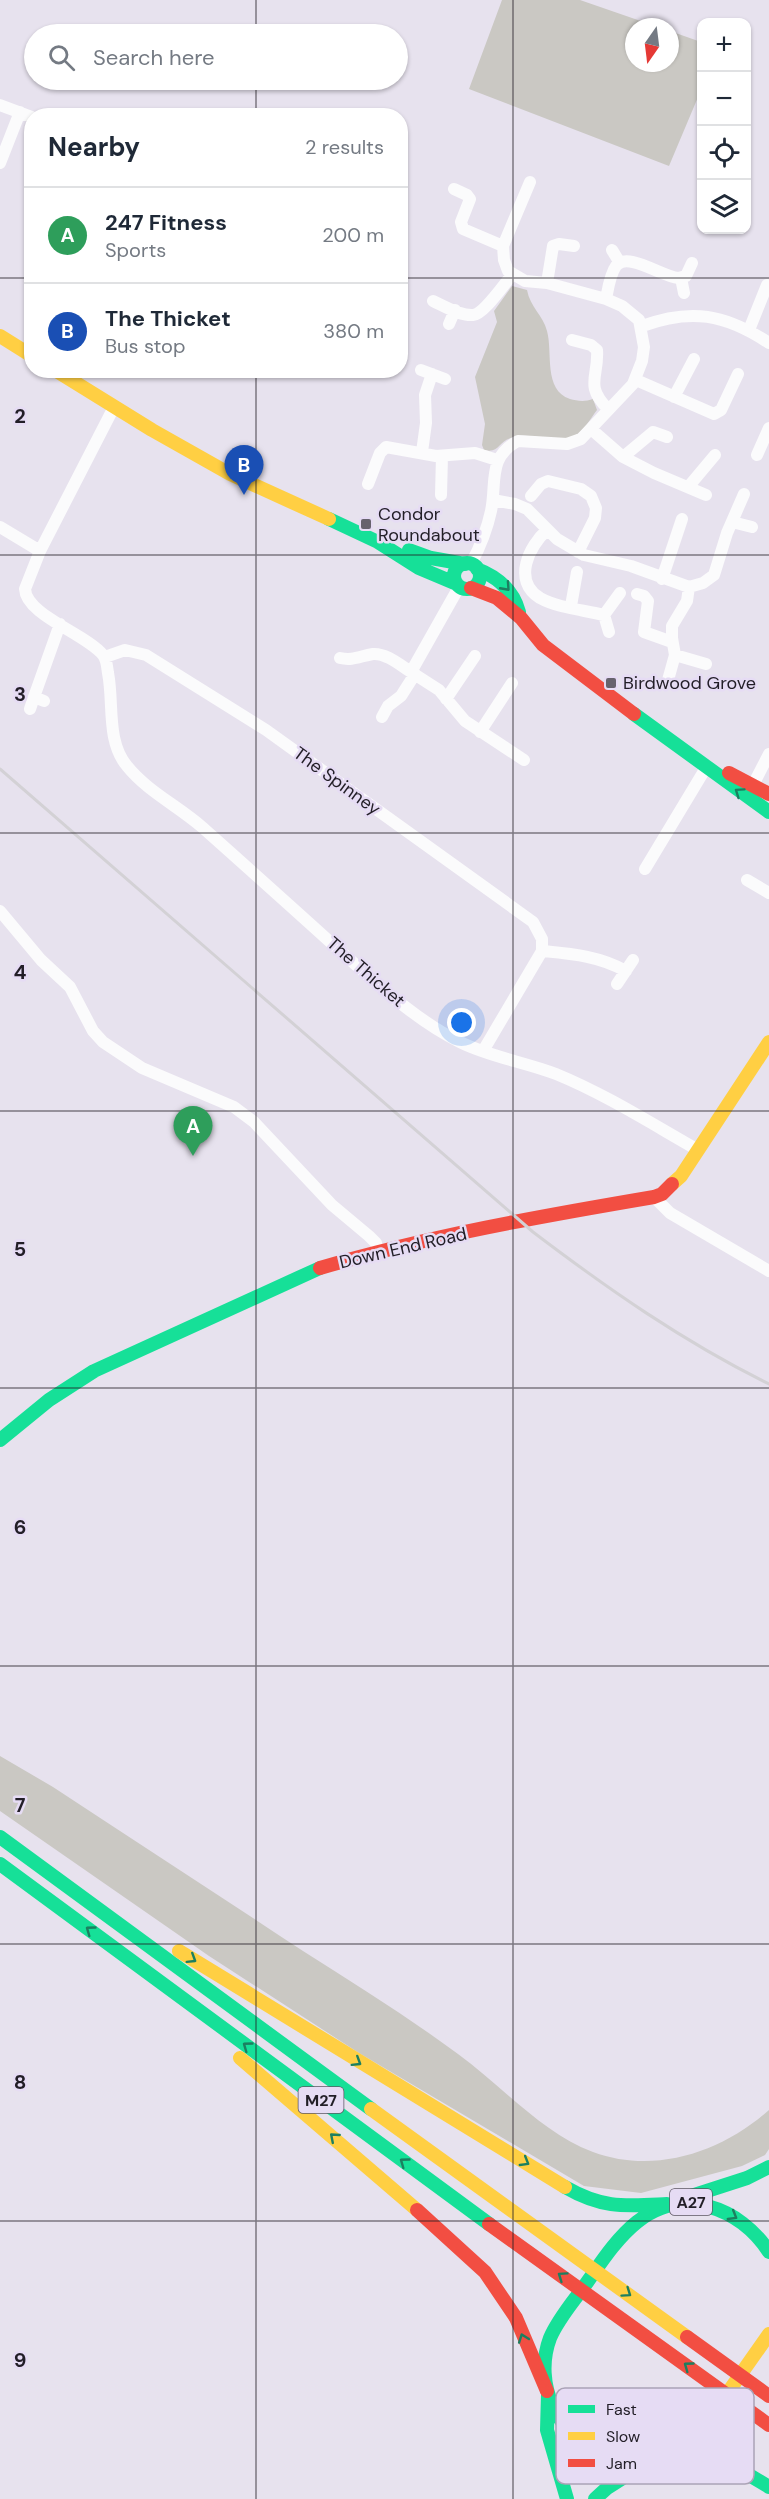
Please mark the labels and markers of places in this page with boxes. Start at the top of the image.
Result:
pin: B [224,446,264,495]
place label: Condor Roundabout [378,502,480,547]
marker: Condor Roundabout [359,517,373,531]
place label: Birdwood Grove [623,671,756,695]
marker: Birdwood Grove [604,676,618,690]
pin: A [174,1106,212,1156]

